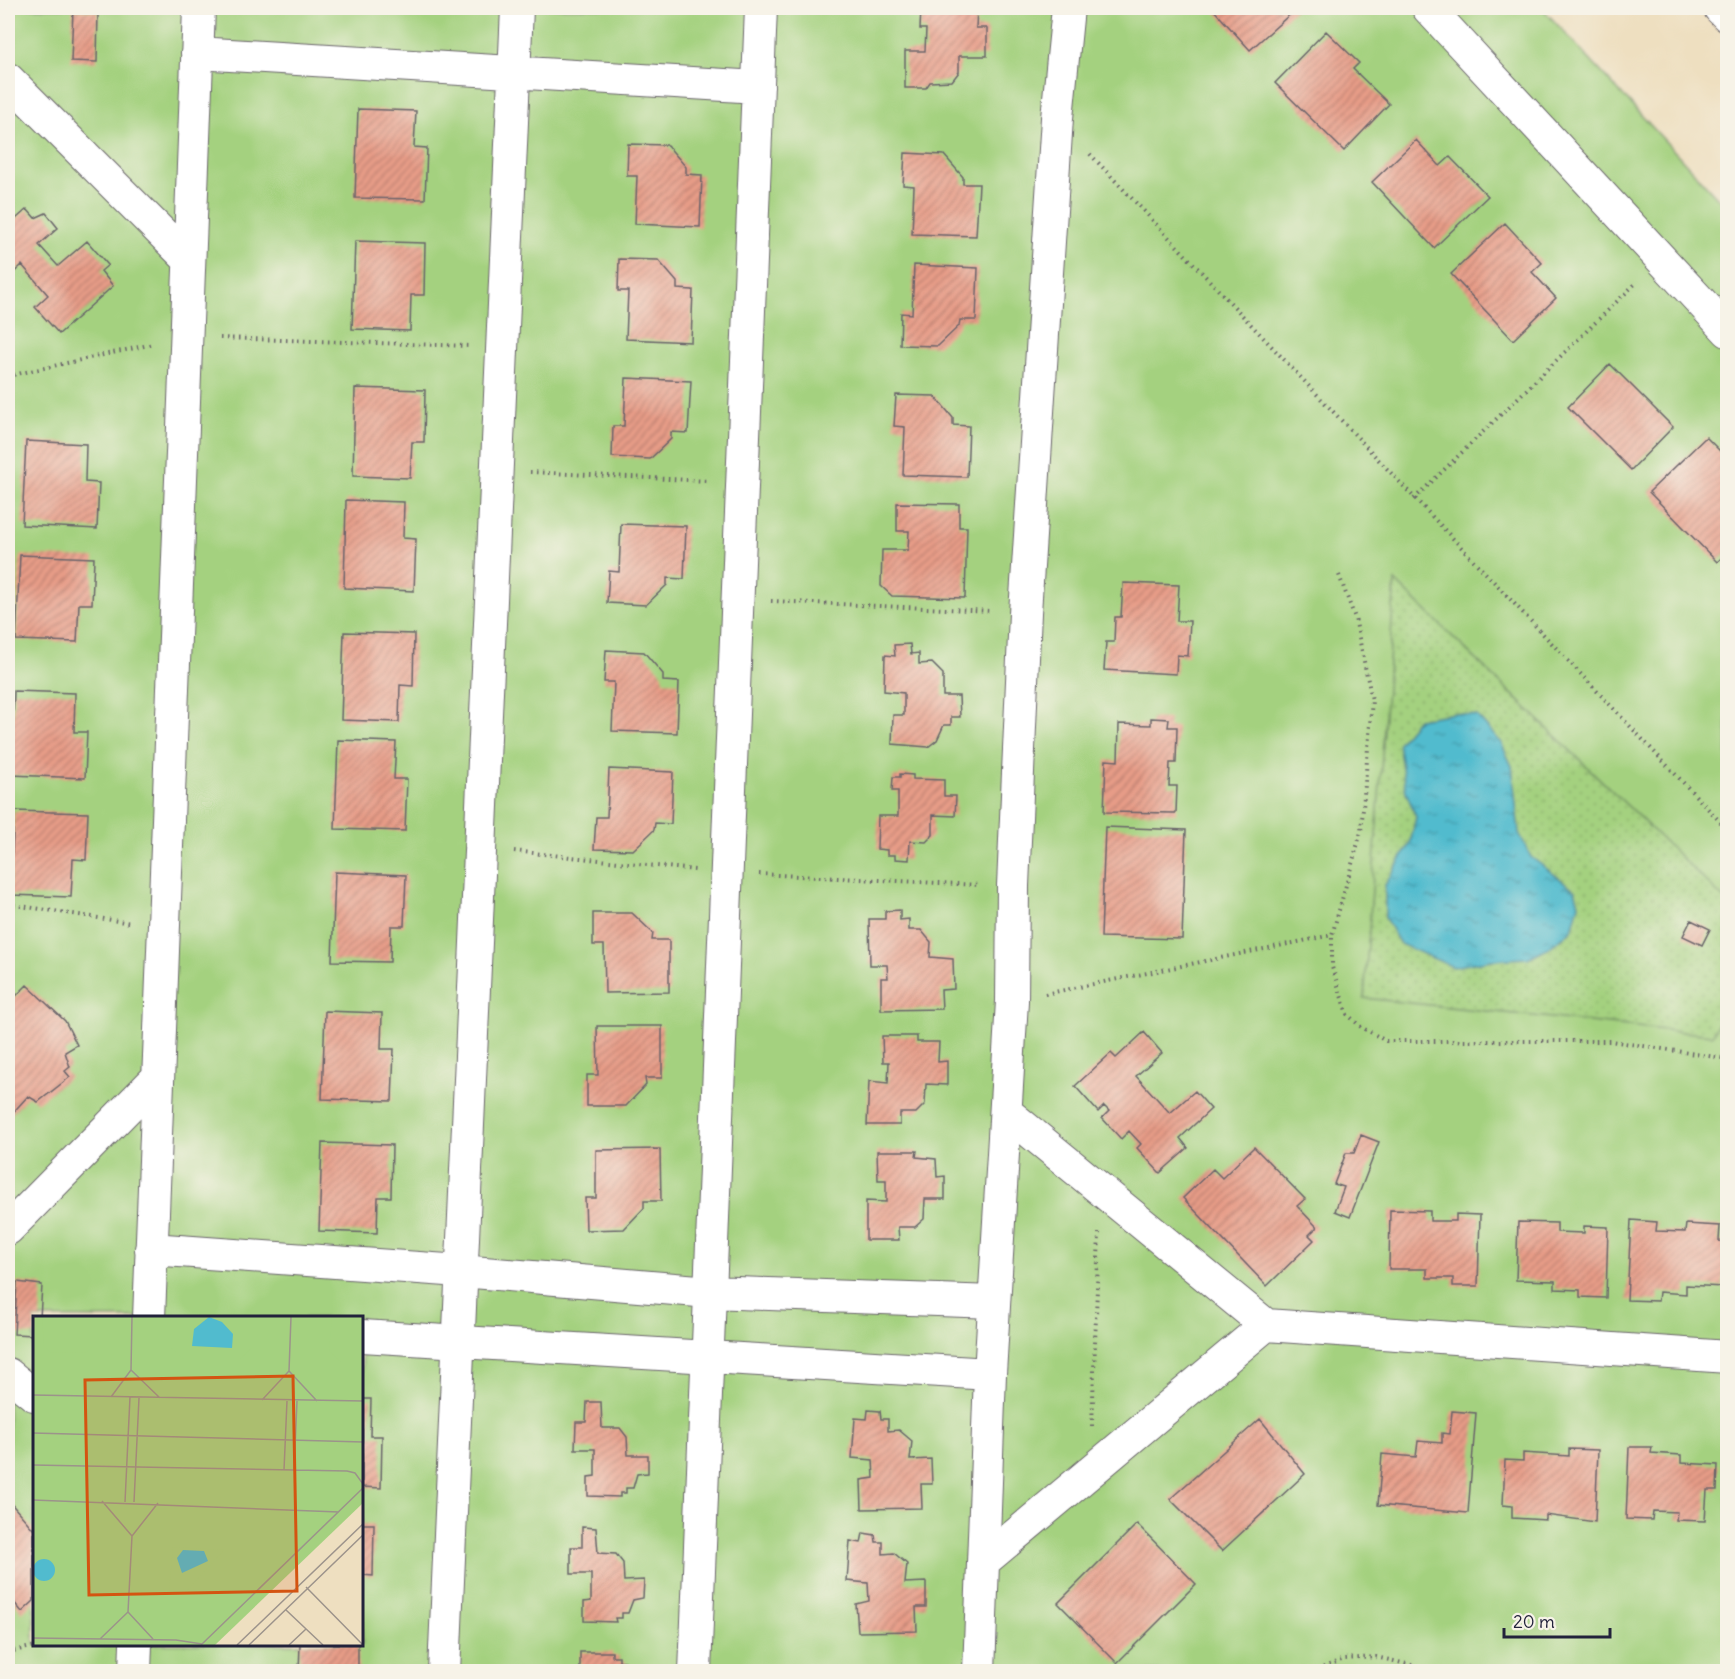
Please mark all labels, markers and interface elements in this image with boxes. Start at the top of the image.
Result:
inset map [33,1316,363,1646]
scale bar [1504,1601,1610,1639]
text: 20 m [1513,1610,1555,1633]

